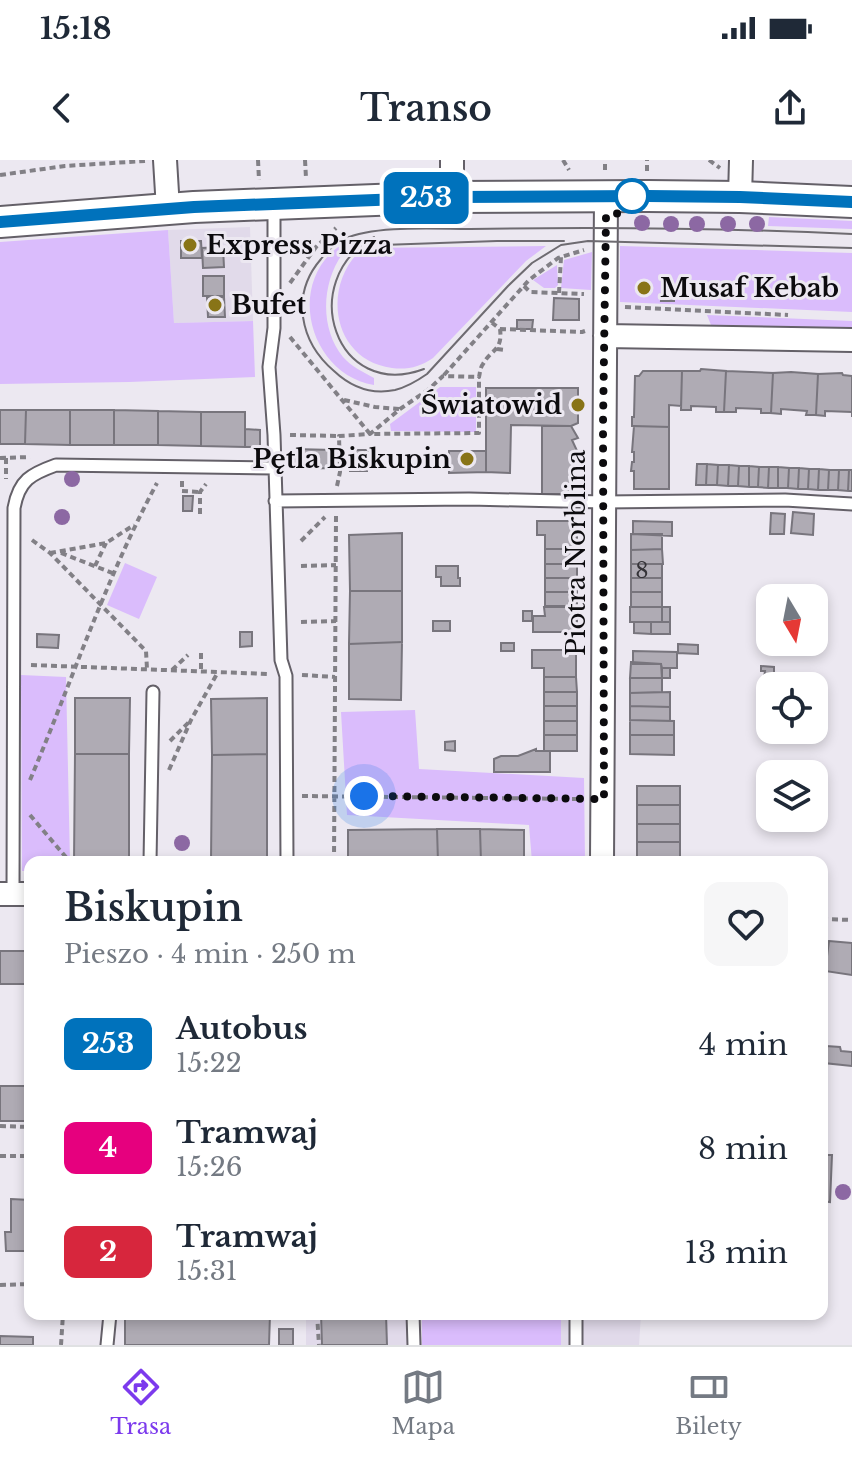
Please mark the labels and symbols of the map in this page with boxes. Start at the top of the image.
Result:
line badge: 253 [380,172,472,224]
unlabelled marker [615,179,649,213]
place label: Express Pizza [206,229,393,261]
marker: Express Pizza [181,236,199,254]
place label: Musaf Kebab [660,272,839,304]
marker: Musaf Kebab [635,279,653,297]
place label: Bufet [231,289,306,321]
marker: Bufet [206,296,224,314]
place label: Światowid [421,389,562,421]
marker: Światowid [569,396,587,414]
place label: Pętla Biskupin [252,443,451,475]
street label: Piotra Norblina [560,449,592,656]
marker: Pętla Biskupin [458,450,476,468]
house number: 8 [635,557,649,584]
north arrow [756,584,828,656]
your location [344,776,384,816]

